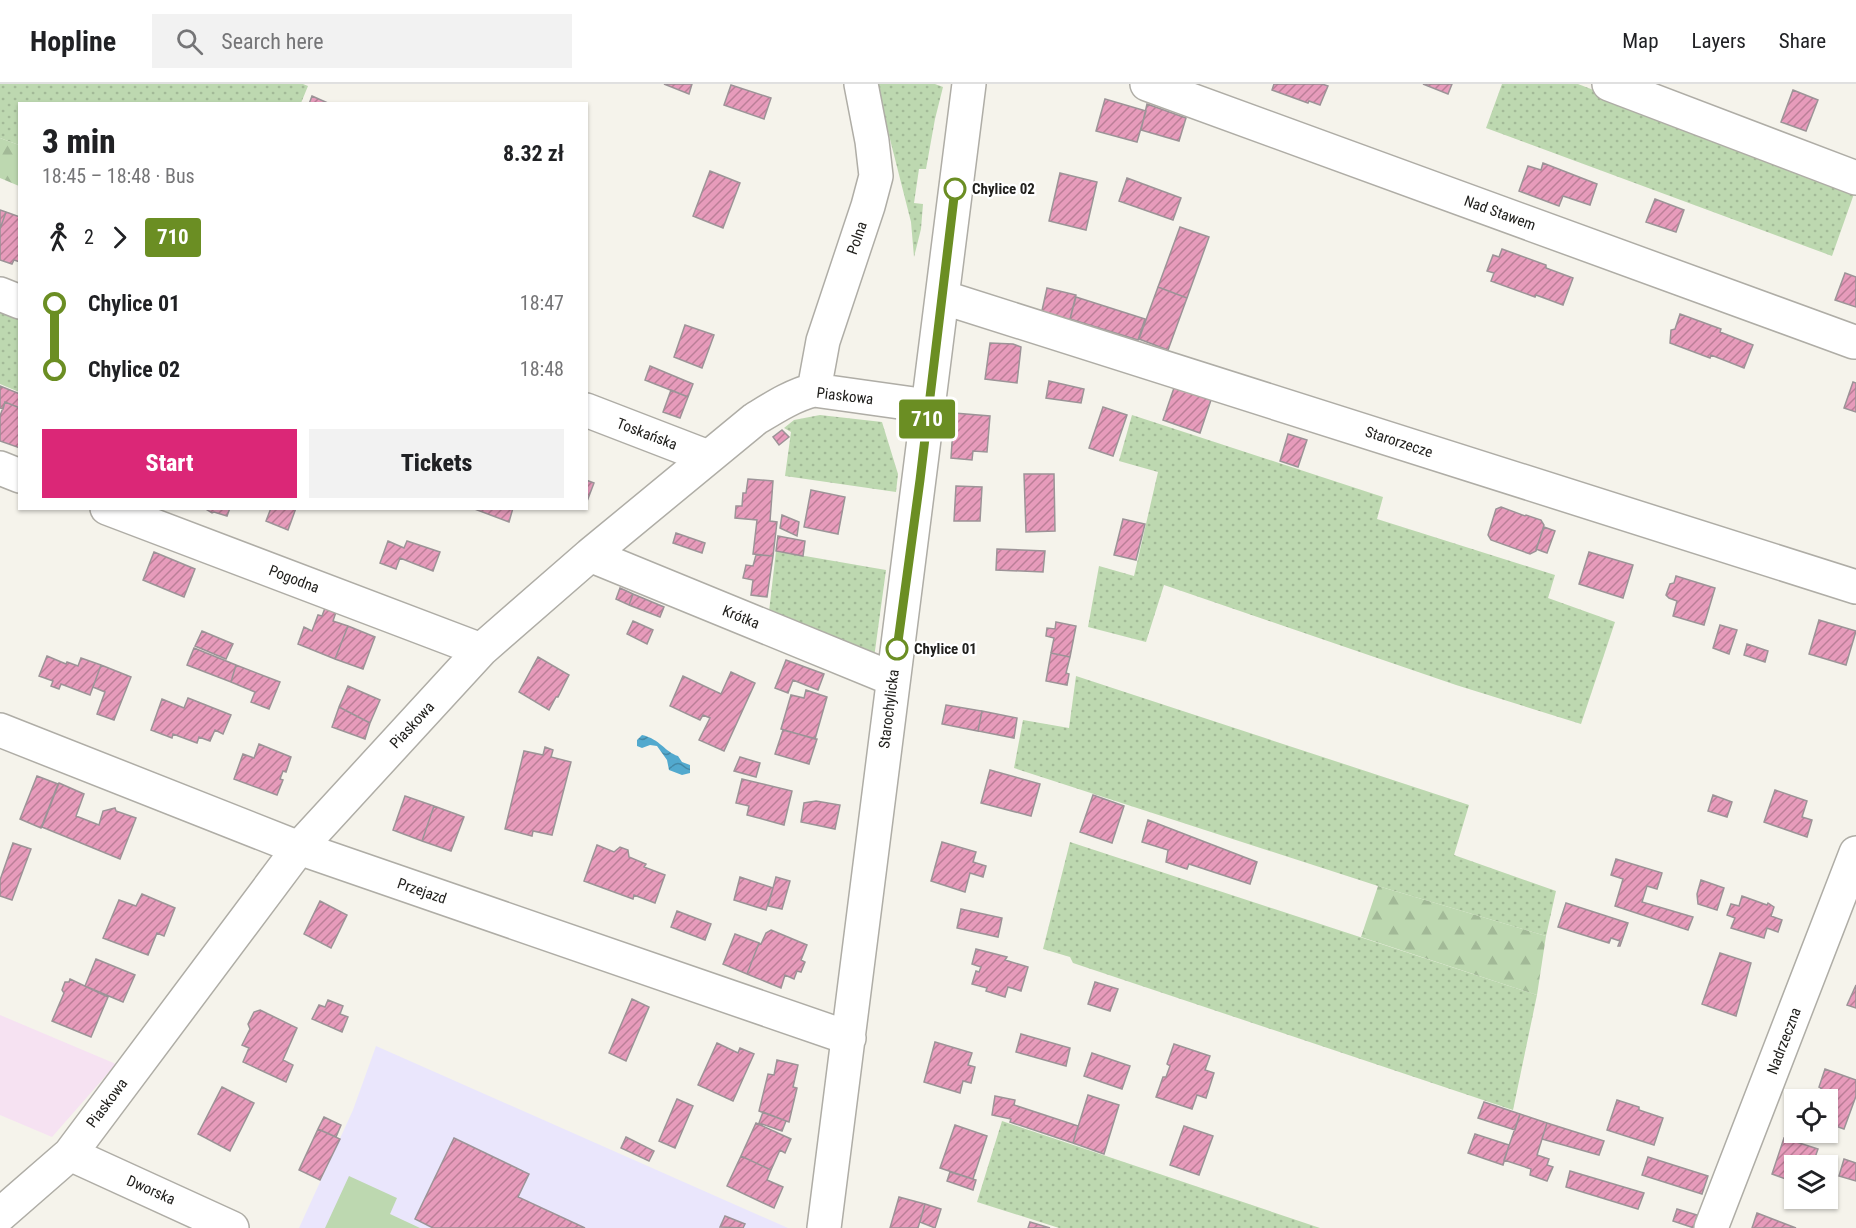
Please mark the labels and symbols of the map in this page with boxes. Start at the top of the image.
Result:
marker: Chylice 02 [944,178,966,200]
place label: Chylice 02 [972,180,1035,198]
street label: Nad Stawem [1462,192,1538,234]
street label: Polna [843,219,871,257]
street label: Piaskowa [816,384,874,408]
line badge: 710 [892,400,962,438]
street label: Toskańska [614,414,680,454]
street label: Starorzecze [1363,423,1435,461]
street label: Pogodna [266,561,322,597]
street label: Krótka [720,601,762,633]
marker: Chylice 01 [886,638,908,660]
place label: Chylice 01 [914,640,977,658]
street label: Starochylicka [875,668,903,750]
street label: Piaskowa [386,698,438,752]
street label: Przejazd [395,874,449,908]
street label: Nadrzeczna [1763,1005,1805,1077]
street label: Piaskowa [83,1075,131,1131]
street label: Dworska [124,1171,178,1209]

